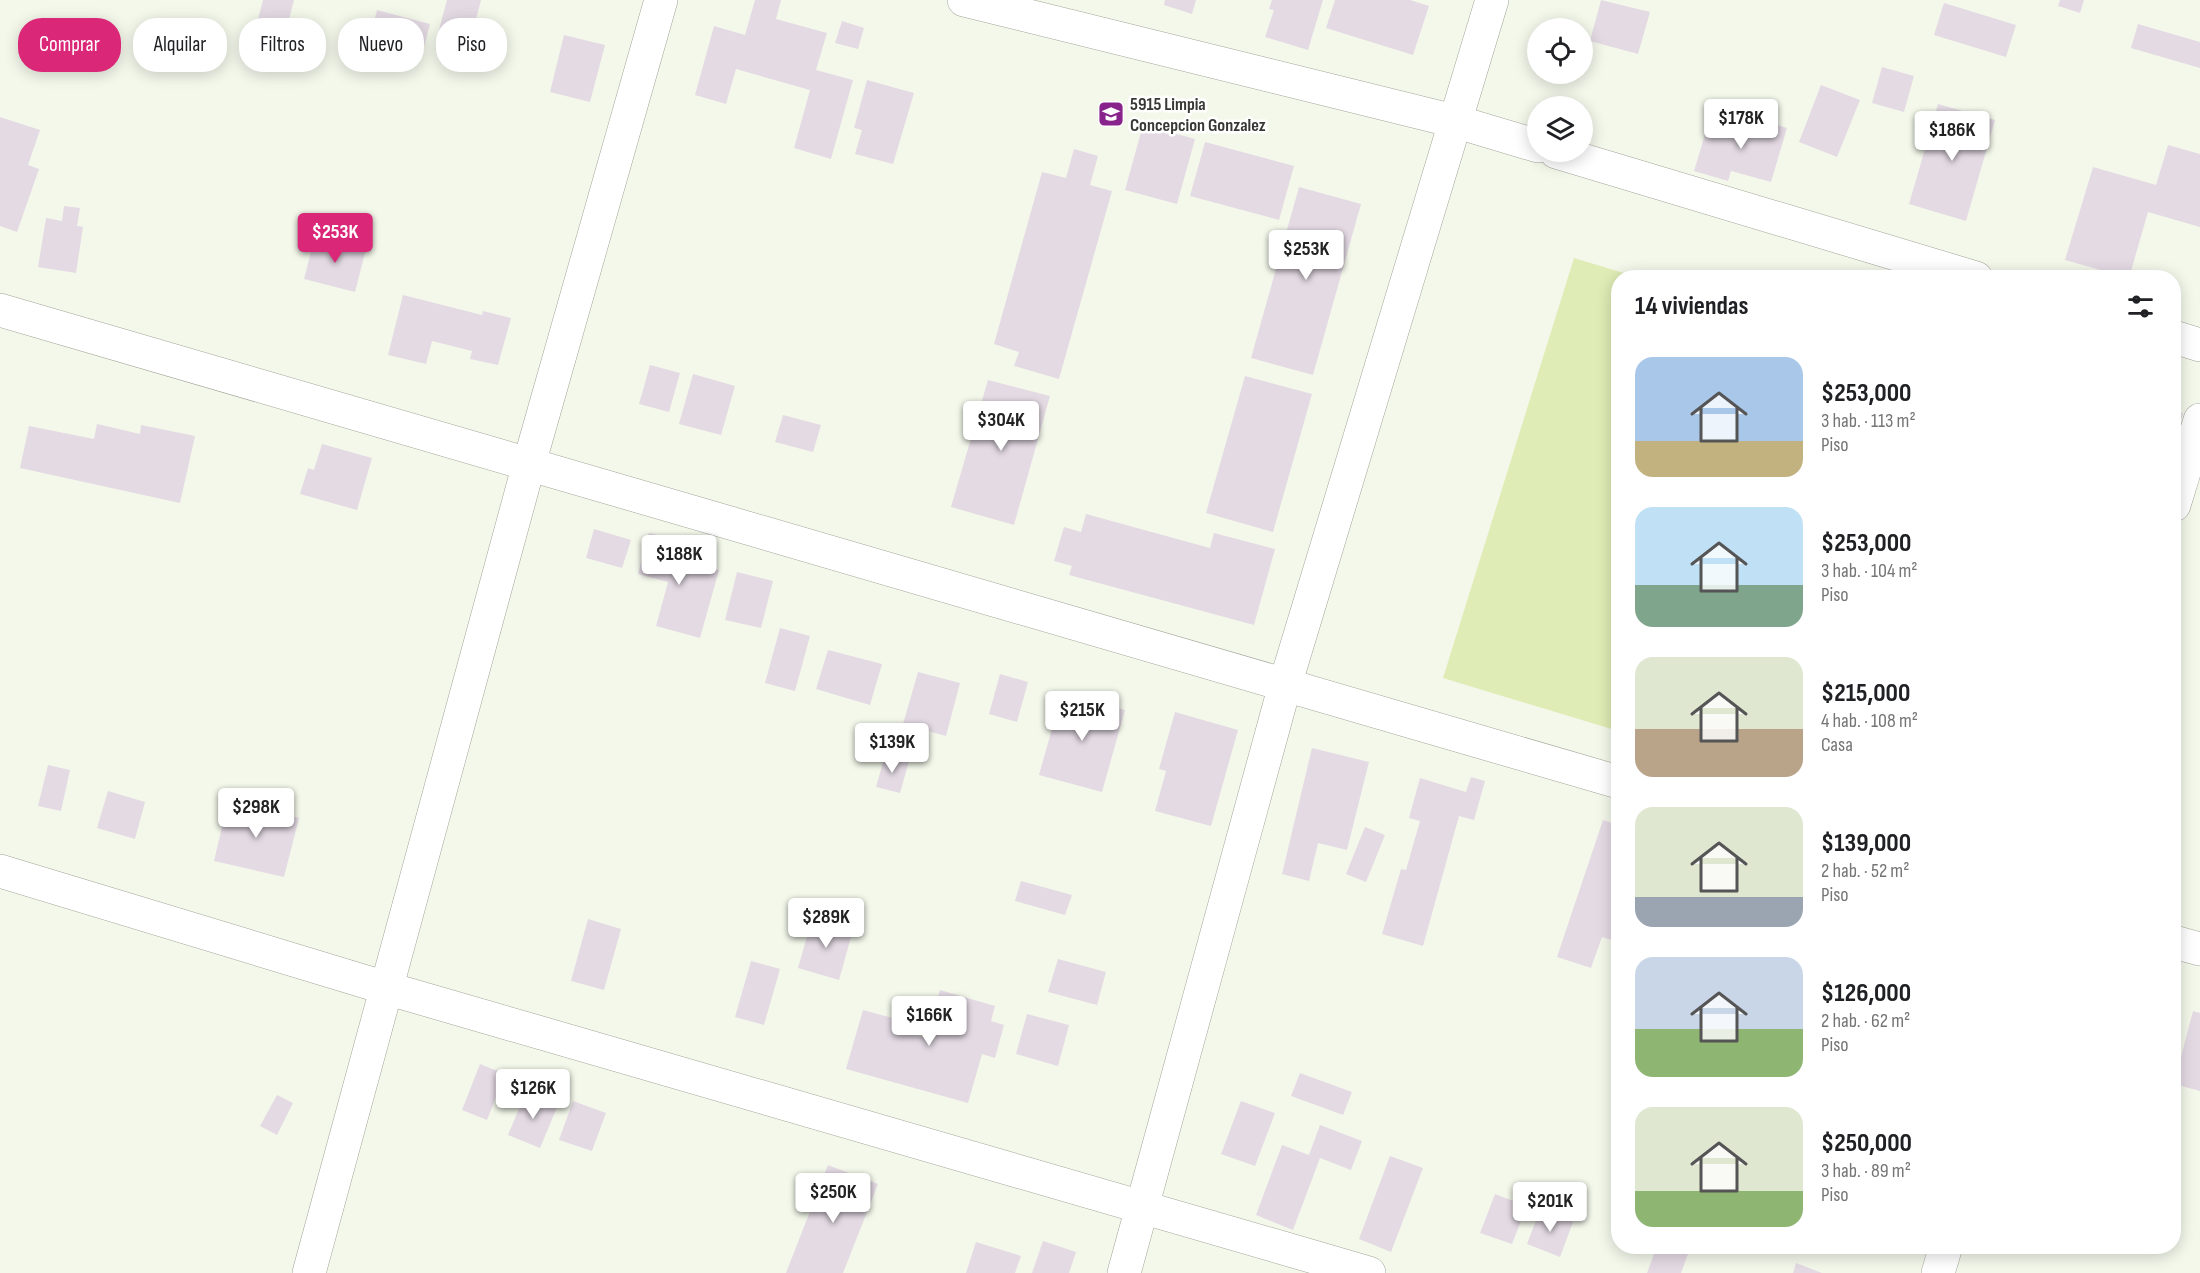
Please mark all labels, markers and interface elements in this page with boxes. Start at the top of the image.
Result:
chip: Comprar [18,18,121,72]
chip: Alquilar [133,18,227,72]
chip: Filtros [239,18,326,72]
chip: Nuevo [338,18,424,72]
chip: Piso [436,18,507,72]
map controls [1527,18,1593,162]
button: locate [1527,18,1593,84]
place label: 5915 Limpia Concepcion Gonzalez [1130,94,1266,136]
button: layers [1527,96,1593,162]
school or university icon: 5915 Limpia Concepcion Gonzalez [1096,99,1126,129]
pin: $178K [1699,99,1783,150]
text: $178K [1718,106,1764,130]
pin: $186K [1910,111,1994,162]
text: $186K [1929,118,1975,142]
pin: $253K [293,213,377,264]
text: $253K [312,220,358,244]
pin: $253K [1264,230,1348,281]
text: $253K [1283,237,1329,261]
icon: filters [2124,290,2157,323]
text: 14 viviendas [1635,291,1748,322]
text: $253,000 [1821,378,1911,409]
icon: home [1683,381,1755,453]
pin: $304K [959,401,1043,452]
text: $304K [977,408,1025,432]
text: 3 hab. · 113 m² [1821,409,1916,433]
text: Piso [1821,433,1849,457]
text: $253,000 [1821,528,1911,559]
icon: home [1683,531,1755,603]
pin: $188K [637,535,721,586]
text: $188K [656,542,702,566]
text: 3 hab. · 104 m² [1821,559,1918,583]
text: Piso [1821,583,1849,607]
text: $215,000 [1821,678,1910,709]
icon: home [1683,681,1755,753]
pin: $215K [1040,691,1124,742]
text: $215K [1059,698,1105,722]
text: 4 hab. · 108 m² [1821,709,1918,733]
pin: $139K [850,723,934,774]
text: $139K [869,730,915,754]
text: Casa [1821,733,1853,757]
pin: $298K [214,788,298,839]
text: $298K [232,795,280,819]
text: $139,000 [1821,828,1911,859]
icon: home [1683,831,1755,903]
text: 2 hab. · 52 m² [1821,859,1909,883]
text: Piso [1821,883,1849,907]
pin: $289K [784,898,868,949]
text: $289K [802,905,850,929]
text: $126,000 [1821,978,1911,1009]
icon: home [1683,981,1755,1053]
pin: $166K [887,996,971,1047]
text: $166K [906,1003,952,1027]
text: 2 hab. · 62 m² [1821,1009,1910,1033]
text: Piso [1821,1033,1849,1057]
pin: $126K [491,1069,575,1120]
text: $126K [510,1076,556,1100]
text: $250,000 [1821,1128,1912,1159]
icon: home [1683,1131,1755,1203]
text: 3 hab. · 89 m² [1821,1159,1911,1183]
pin: $250K [791,1173,875,1224]
text: $250K [809,1180,857,1204]
pin: $201K [1508,1182,1592,1233]
text: Piso [1821,1183,1849,1207]
text: $201K [1527,1189,1573,1213]

